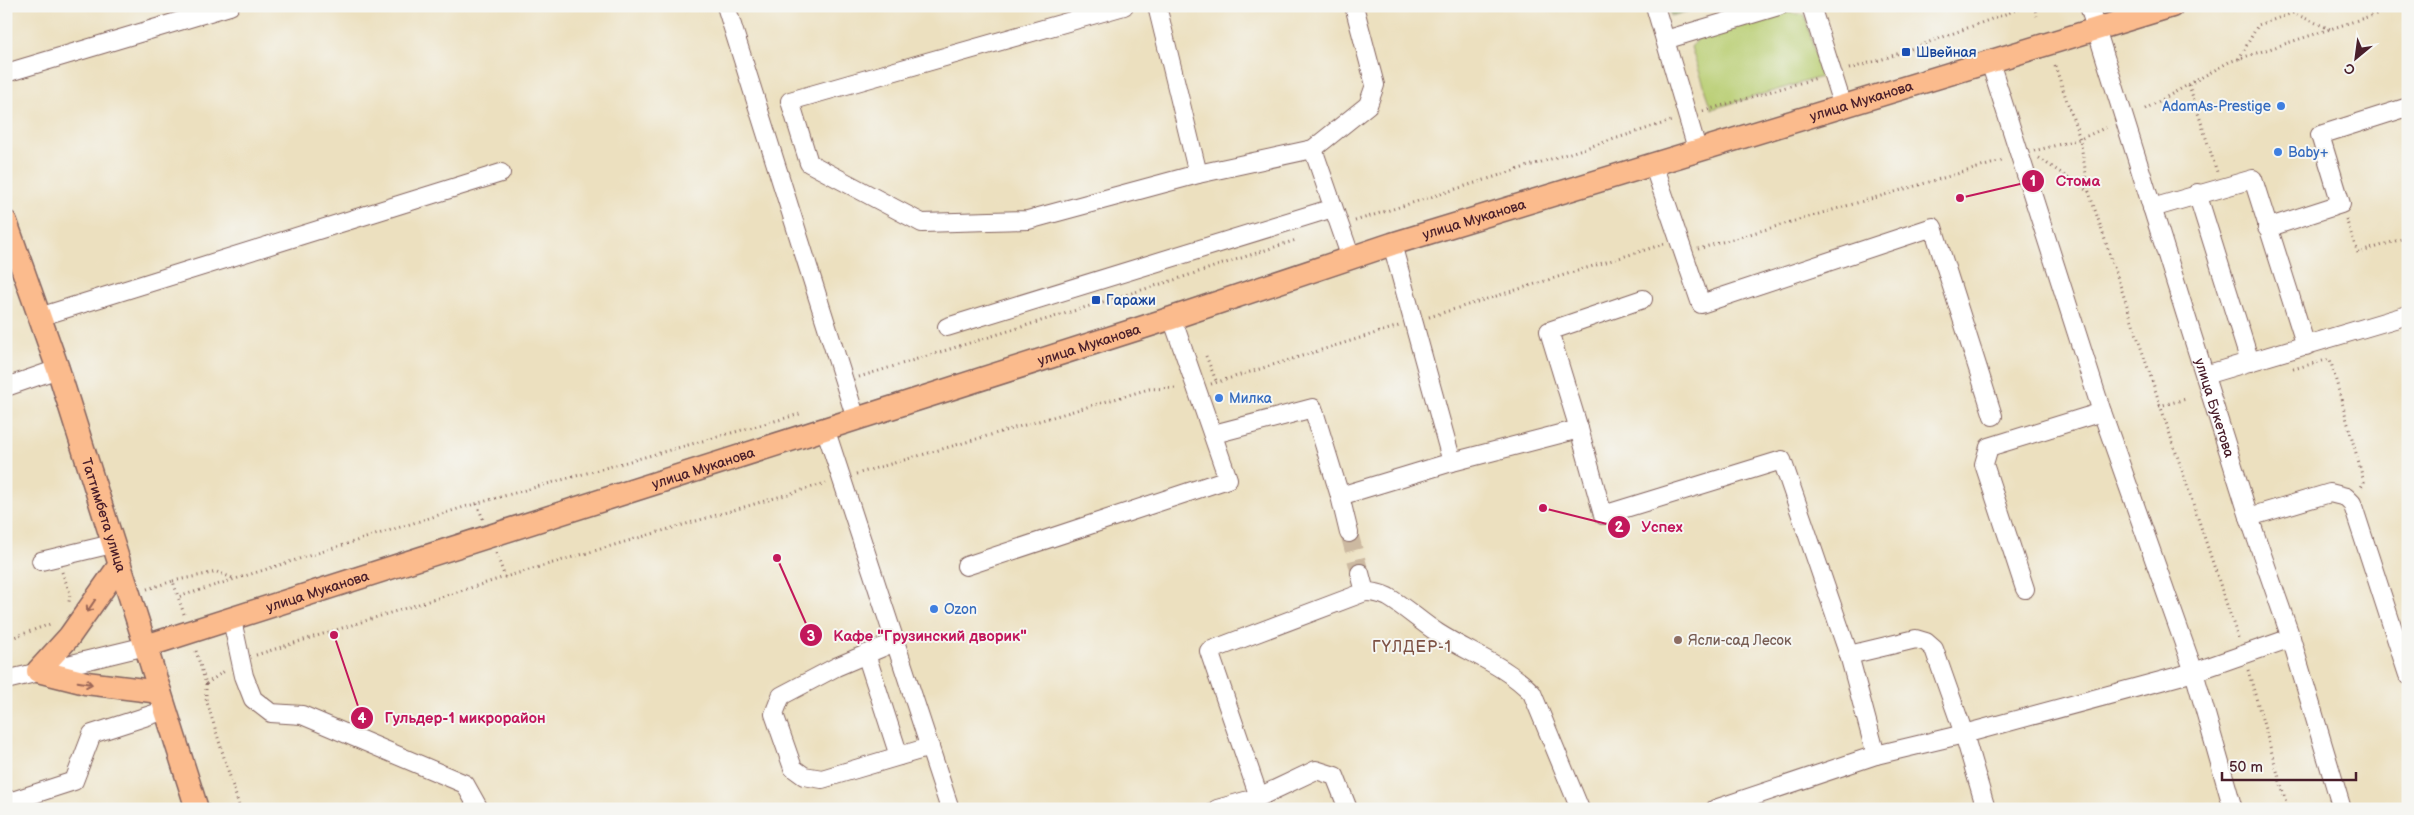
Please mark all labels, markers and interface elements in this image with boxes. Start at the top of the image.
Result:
north arrow [2332,32,2382,82]
place label: Швейная [1916,44,1977,61]
marker: Швейная [1900,46,1912,58]
text: С [2341,59,2358,79]
street label: улица Муканова [1808,77,1916,125]
place label: AdamAs-Prestige [2162,98,2271,115]
marker: AdamAs-Prestige [2275,100,2287,112]
place label: Baby+ [2288,144,2329,161]
marker: Baby+ [2272,146,2284,158]
callout: Стома [2021,166,2110,196]
text: 1 [2030,172,2036,191]
text: Стома [2056,172,2100,191]
street label: улица Муканова [1420,195,1528,243]
place label: Гаражи [1106,292,1156,309]
marker: Гаражи [1090,294,1102,306]
street label: улица Муканова [1035,320,1143,369]
street label: улица Букетова [2191,356,2239,460]
place label: Милка [1229,390,1273,407]
marker: Милка [1213,392,1225,404]
street label: улица Муканова [650,443,757,492]
street label: Таттимбета улица [78,456,130,575]
callout: Успех [1607,512,1693,542]
text: 2 [1615,518,1624,537]
text: Успех [1641,518,1683,537]
street label: улица Муканова [264,567,372,616]
one-way arrow [86,599,97,613]
place label: Ozon [944,601,977,618]
marker: Ozon [928,603,940,615]
callout: Кафе "Грузинский дворик" [798,620,1036,650]
text: 3 [807,627,816,646]
text: Кафе "Грузинский дворик" [833,627,1027,646]
place label: Ясли-сад Лесок [1688,632,1792,649]
marker: Ясли-сад Лесок [1672,634,1684,646]
district label: ГҮЛДЕР-1 [1372,638,1452,657]
one-way arrow [77,678,93,688]
callout: Гульдер-1 микрорайон [349,703,556,733]
text: 4 [358,709,367,728]
text: Гульдер-1 микрорайон [384,709,546,728]
scale bar [2222,750,2355,782]
text: 50 m [2229,758,2263,777]

